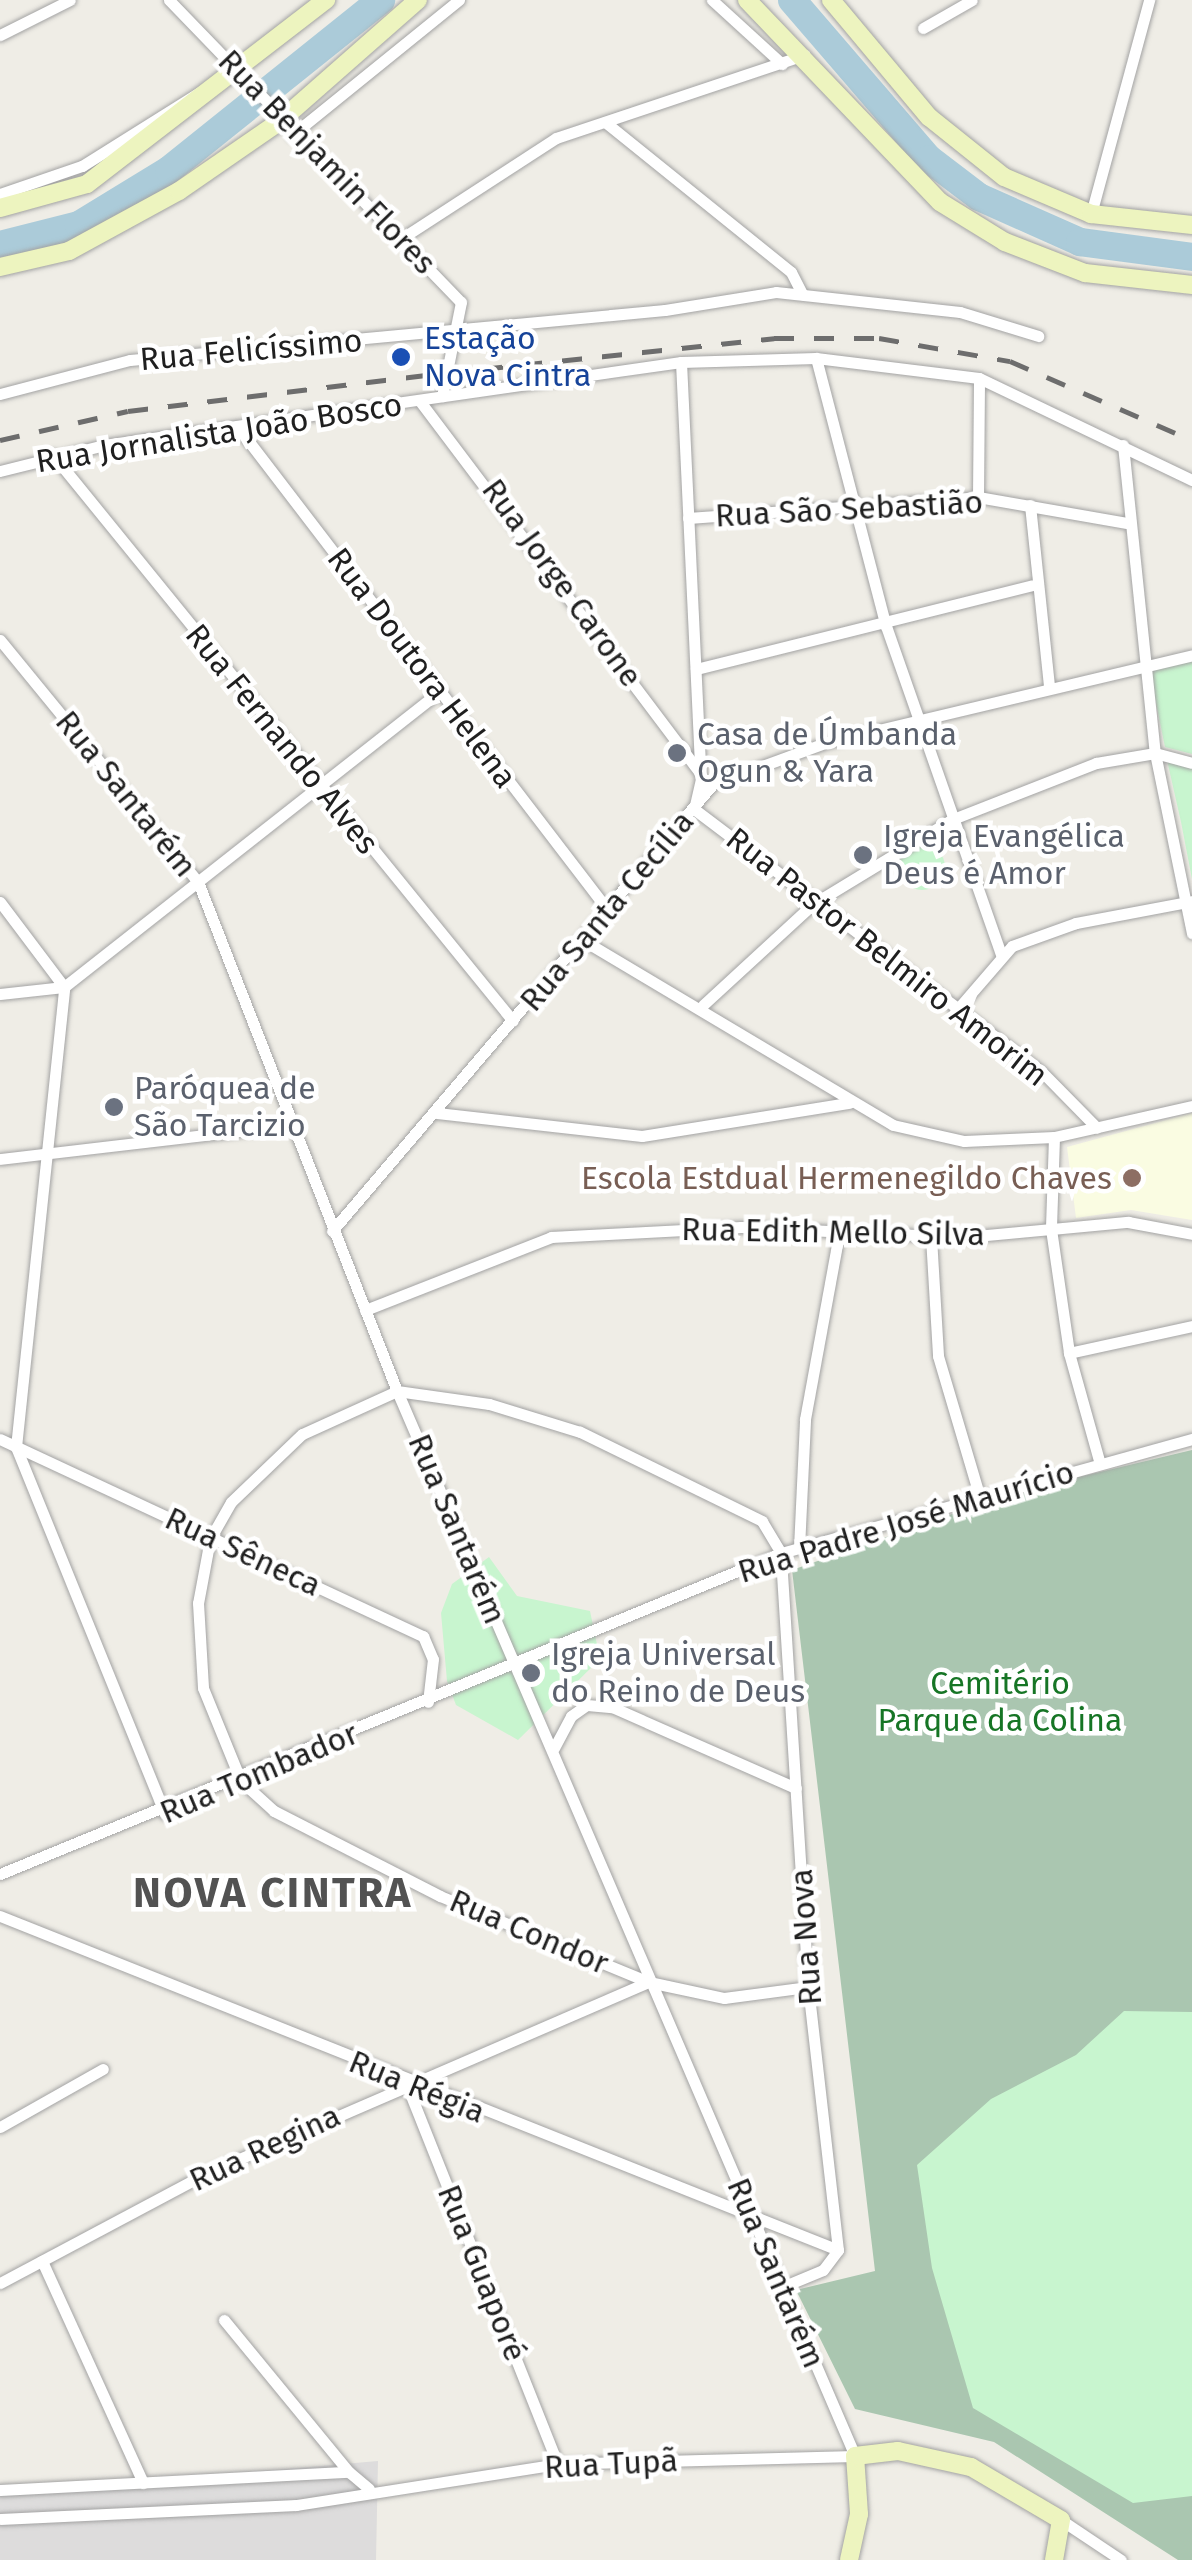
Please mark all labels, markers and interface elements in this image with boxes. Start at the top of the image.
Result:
street label: Rua Benjamin Flores [210,42,444,282]
place label: Estação Nova Cintra [424,320,591,395]
street label: Rua Felicíssimo [138,321,364,379]
marker: Estação Nova Cintra [388,344,414,370]
street label: Rua Jornalista João Bosco [33,385,405,481]
street label: Rua Jorge Carone [474,472,650,694]
street label: Rua São Sebastião [714,483,984,535]
street label: Rua Doutora Helena [319,540,525,796]
street label: Rua Fernando Alves [177,616,387,862]
street label: Rua Santarém [47,703,205,885]
place label: Casa de Úmbanda Ogun & Yara [697,716,957,791]
marker: Casa de Úmbanda Ogun & Yara [666,742,688,764]
street label: Rua Santa Cecília [512,803,702,1019]
place label: Igreja Evangélica Deus é Amor [883,818,1125,893]
street label: Rua Pastor Belmiro Amorim [718,819,1056,1095]
marker: Igreja Evangélica Deus é Amor [852,844,874,866]
place label: Paróquea de São Tarcizio [134,1070,316,1145]
marker: Paróquea de São Tarcizio [103,1096,125,1118]
place label: Escola Estdual Hermenegildo Chaves [581,1159,1112,1197]
marker: Escola Estdual Hermenegildo Chaves [1121,1167,1143,1189]
street label: Rua Edith Mello Silva [681,1210,985,1254]
street label: Rua Santarém [400,1428,514,1630]
street label: Rua Padre José Maurício [733,1453,1079,1591]
street label: Rua Sêneca [159,1499,327,1605]
place label: Igreja Universal do Reino de Deus [551,1636,805,1711]
marker: Igreja Universal do Reino de Deus [520,1662,542,1684]
park label: Cemitério Parque da Colina [878,1665,1122,1740]
street label: Rua Tombador [154,1714,364,1832]
street label: Rua Nova [782,1867,830,2007]
district label: NOVA CINTRA [133,1868,413,1918]
street label: Rua Condor [444,1881,614,1983]
street label: Rua Régia [343,2042,491,2132]
street label: Rua Regina [183,2096,347,2200]
street label: Rua Santarém [719,2172,833,2374]
street label: Rua Guaporé [429,2179,535,2367]
street label: Rua Tupã [543,2441,679,2487]

